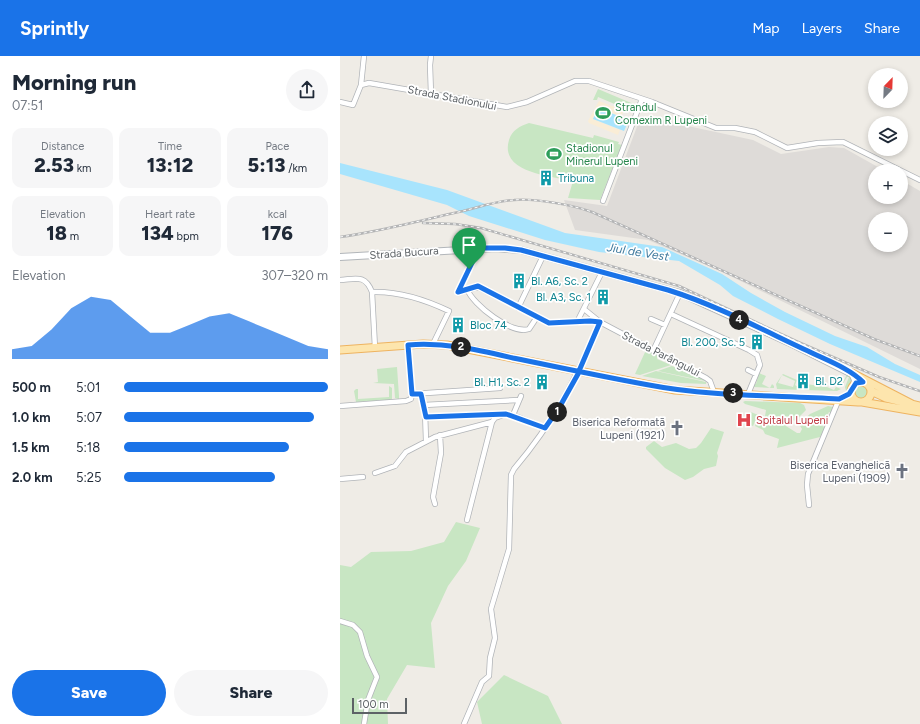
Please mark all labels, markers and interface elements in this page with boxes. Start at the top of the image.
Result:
text: Sprintly [20,17,89,40]
text: Map [752,20,780,37]
text: Layers [802,20,842,37]
text: Share [864,20,900,37]
north arrow [868,68,908,108]
map controls [868,68,908,252]
text: Morning run [12,69,136,96]
button: share [286,69,328,111]
street label: Strada Stadionului [406,83,498,113]
text: 07:51 [12,98,43,113]
place label: Strandul Comexim R Lupeni [615,101,707,127]
sports icon: Strandul Comexim R Lupeni [594,104,612,122]
button: layers [868,116,908,156]
text: Distance [41,140,84,153]
text: Time [158,140,182,153]
text: Pace [265,140,289,153]
place label: Stadionul Minerul Lupeni [566,142,638,168]
sports icon: Stadionul Minerul Lupeni [545,145,563,163]
text: 2.53 [34,153,74,177]
text: 13:12 [147,153,193,177]
text: 5:13 [248,153,285,177]
text: km [74,162,91,175]
text: /km [285,162,307,175]
button: + [868,164,908,204]
building icon: Tribuna [537,169,555,187]
place label: Tribuna [558,172,594,185]
text: Elevation [40,208,85,221]
text: Heart rate [145,208,195,221]
text: kcal [268,208,287,221]
button: − [868,212,908,252]
text: 18 [46,221,67,245]
text: 134 [141,221,174,245]
text: 176 [262,221,293,245]
pin [452,228,486,269]
text: m [67,230,79,243]
text: bpm [174,230,199,243]
icon: arrive [458,234,480,256]
water label: Jiul de Vest [605,240,670,264]
street label: Strada Bucura [369,244,439,262]
text: Elevation [12,268,65,283]
text: 307–320 m [262,268,328,283]
building icon: Bl. A6, Sc. 2 [510,272,528,290]
place label: Bl. A6, Sc. 2 [531,275,588,288]
building icon: Bl. A3, Sc. 1 [594,288,612,306]
place label: Bl. A3, Sc. 1 [536,291,591,304]
pin: 4 [729,310,749,330]
text: 4 [736,313,742,326]
building icon: Bloc 74 [449,316,467,334]
place label: Bloc 74 [470,319,507,332]
street label: Strada Parângului [620,329,702,379]
building icon: Bl. 200, Sc. 5 [748,333,766,351]
place label: Bl. 200, Sc. 5 [681,336,745,349]
pin: 2 [451,337,471,357]
text: 2 [458,340,464,353]
building icon: Bl. D2 [794,372,812,390]
building icon: Bl. H1, Sc. 2 [533,373,551,391]
place label: Bl. D2 [815,375,843,388]
place label: Bl. H1, Sc. 2 [474,376,530,389]
text: 500 m [12,380,51,395]
text: 5:01 [76,380,100,395]
pin: 3 [723,383,743,403]
text: 3 [730,386,736,399]
pin: 1 [547,402,567,422]
text: 1 [555,405,559,418]
text: 1.0 km [12,410,51,425]
text: 5:07 [76,410,102,425]
hospital icon: Spitalul Lupeni [735,411,753,429]
place label: Spitalul Lupeni [756,414,828,427]
place label: Biserica Reformată Lupeni (1921) [572,416,665,442]
church icon: Biserica Reformată Lupeni (1921) [668,419,686,437]
text: 1.5 km [12,440,50,455]
text: 5:18 [76,440,100,455]
place label: Biserica Evanghelică Lupeni (1909) [790,459,890,485]
church icon: Biserica Evanghelică Lupeni (1909) [893,462,911,480]
text: 2.0 km [12,470,53,485]
text: 5:25 [76,470,102,485]
button: Save [12,670,166,716]
button: Share [174,670,328,716]
scale bar [352,696,407,715]
text: 100 m [358,698,389,711]

